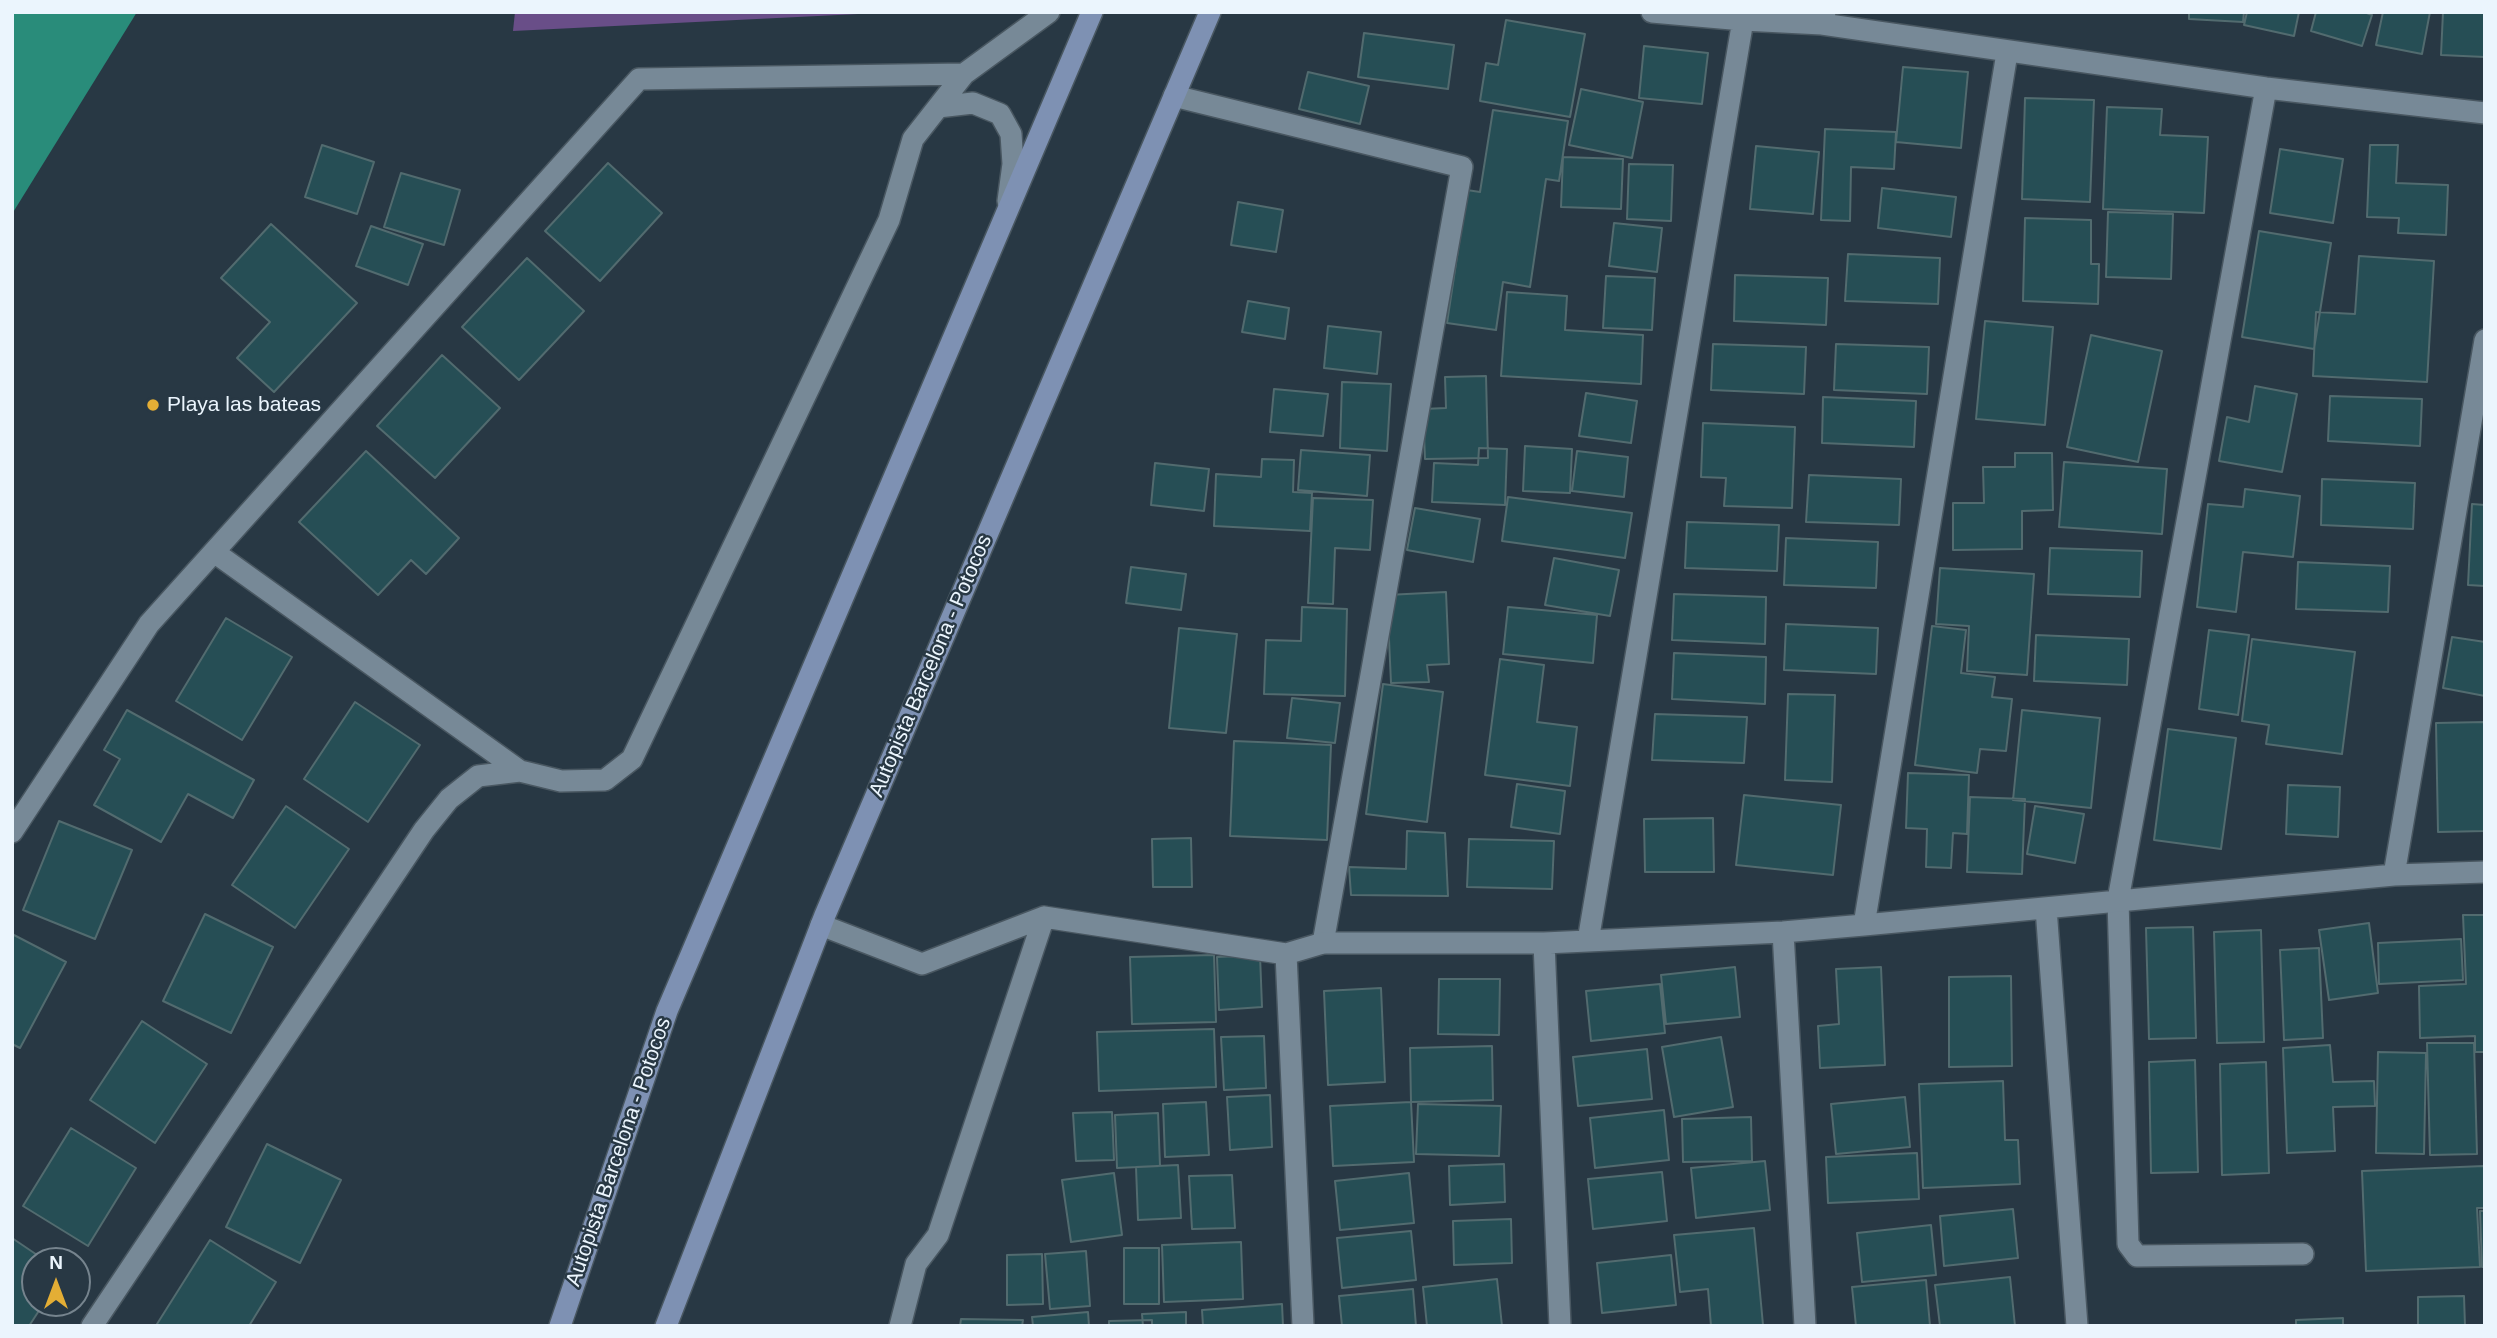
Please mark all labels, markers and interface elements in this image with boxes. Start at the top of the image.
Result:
place label: Playa las bateas [167,392,321,418]
marker: Playa las bateas [145,397,161,413]
street label: Autopista Barcelona - Potocos [864,531,998,801]
street label: Autopista Barcelona - Potocos [561,1014,677,1290]
north arrow [21,1247,91,1317]
text: N [49,1252,63,1273]

